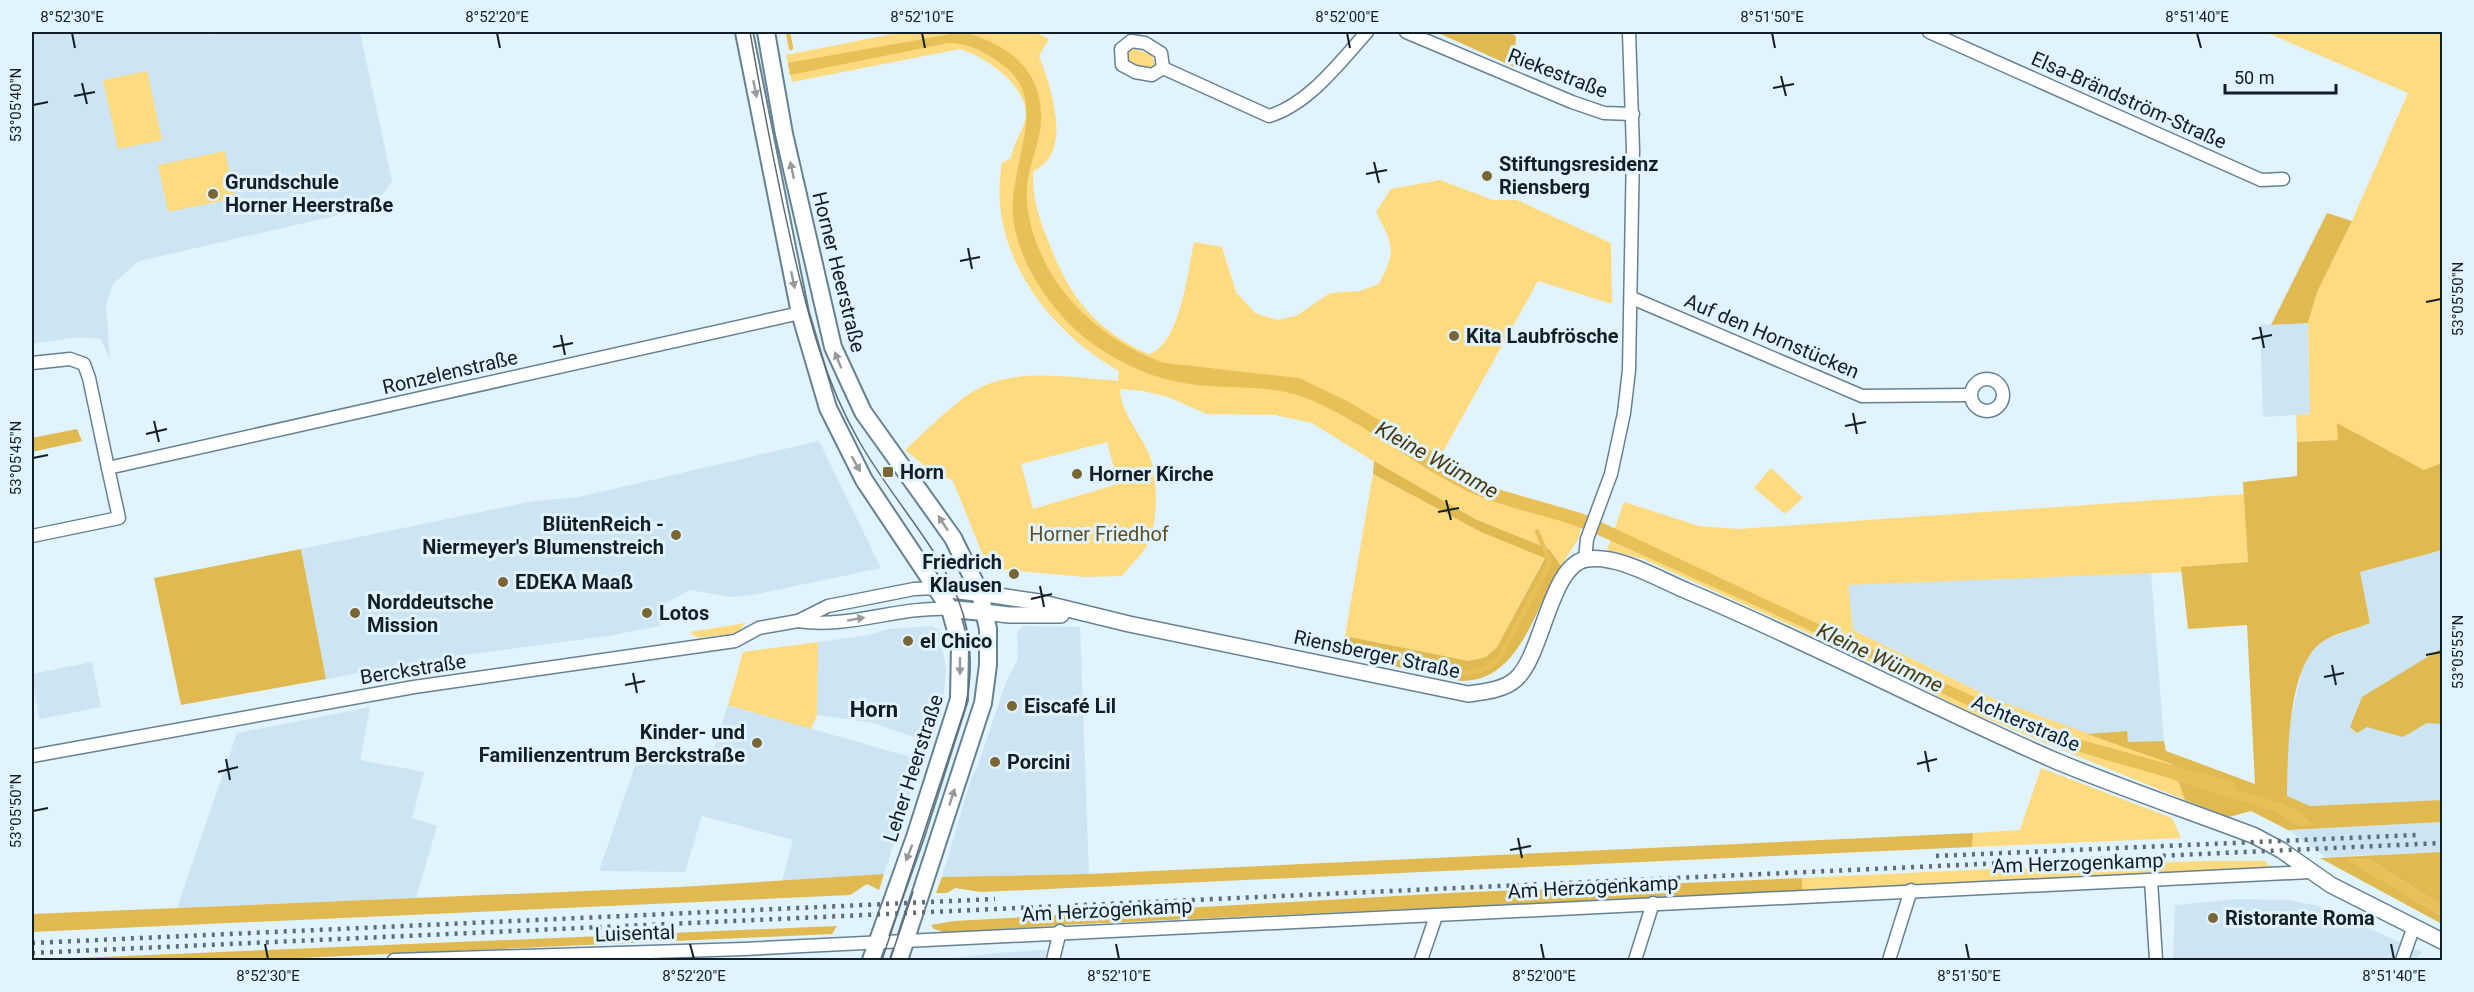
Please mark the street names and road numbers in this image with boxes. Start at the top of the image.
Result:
street label: Riekestraße [1505,43,1611,103]
street label: Elsa-Brändström-Straße [2028,46,2230,154]
street label: Horner Heerstraße [807,189,871,355]
street label: Auf den Hornstücken [1681,288,1863,384]
street label: Ronzelenstraße [380,345,520,399]
street label: Riensberger Straße [1292,625,1462,683]
street label: Berckstraße [358,649,468,689]
street label: Achterstraße [1968,689,2084,757]
street label: Leher Heerstraße [878,691,948,845]
street label: Am Herzogenkamp [1992,848,2164,878]
street label: Am Herzogenkamp [1507,871,1679,903]
street label: Am Herzogenkamp [1021,894,1193,926]
street label: Luisental [594,920,676,946]

